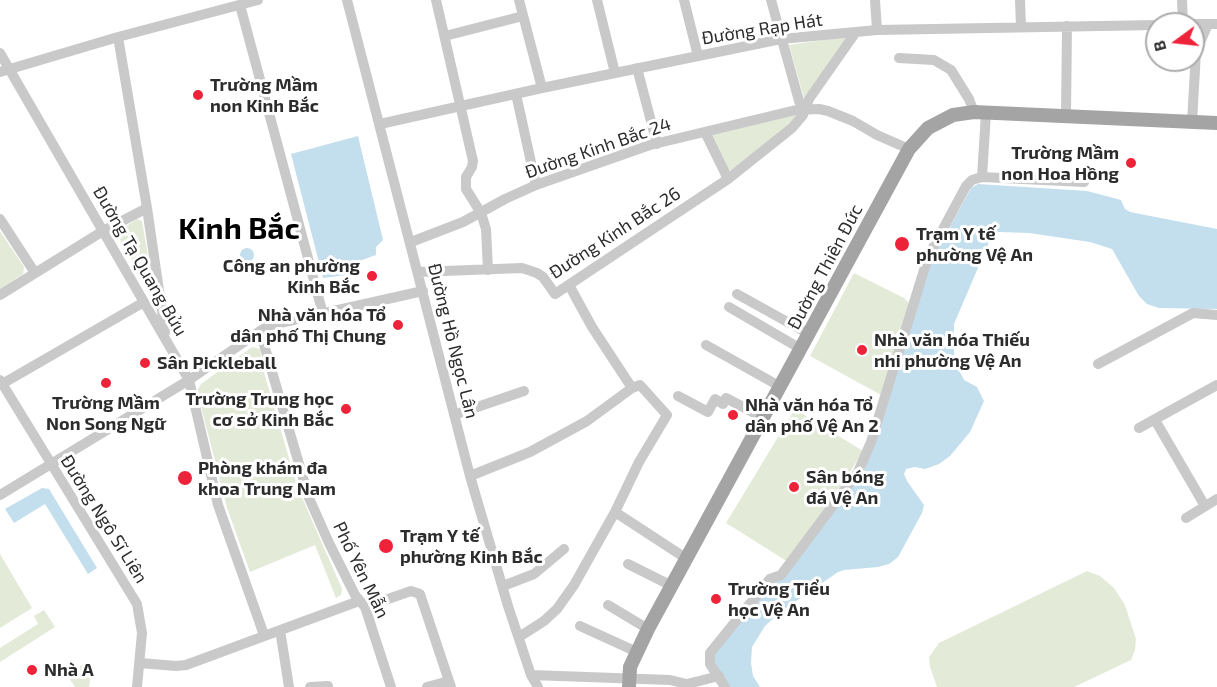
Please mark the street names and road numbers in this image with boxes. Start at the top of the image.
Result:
street label: Đường Rạp Hát [700,9,824,49]
street label: Đường Kinh Bắc 24 [522,113,674,183]
street label: Đường Tạ Quang Bửu [88,182,192,340]
street label: Đường Kinh Bắc 26 [545,183,685,283]
street label: Đường Thiên Đức [783,201,867,333]
street label: Đường Hồ Ngọc Lân [423,261,483,421]
street label: Đường Ngô Sĩ Liên [56,451,152,587]
street label: Phố Yên Mẫn [328,518,394,622]

